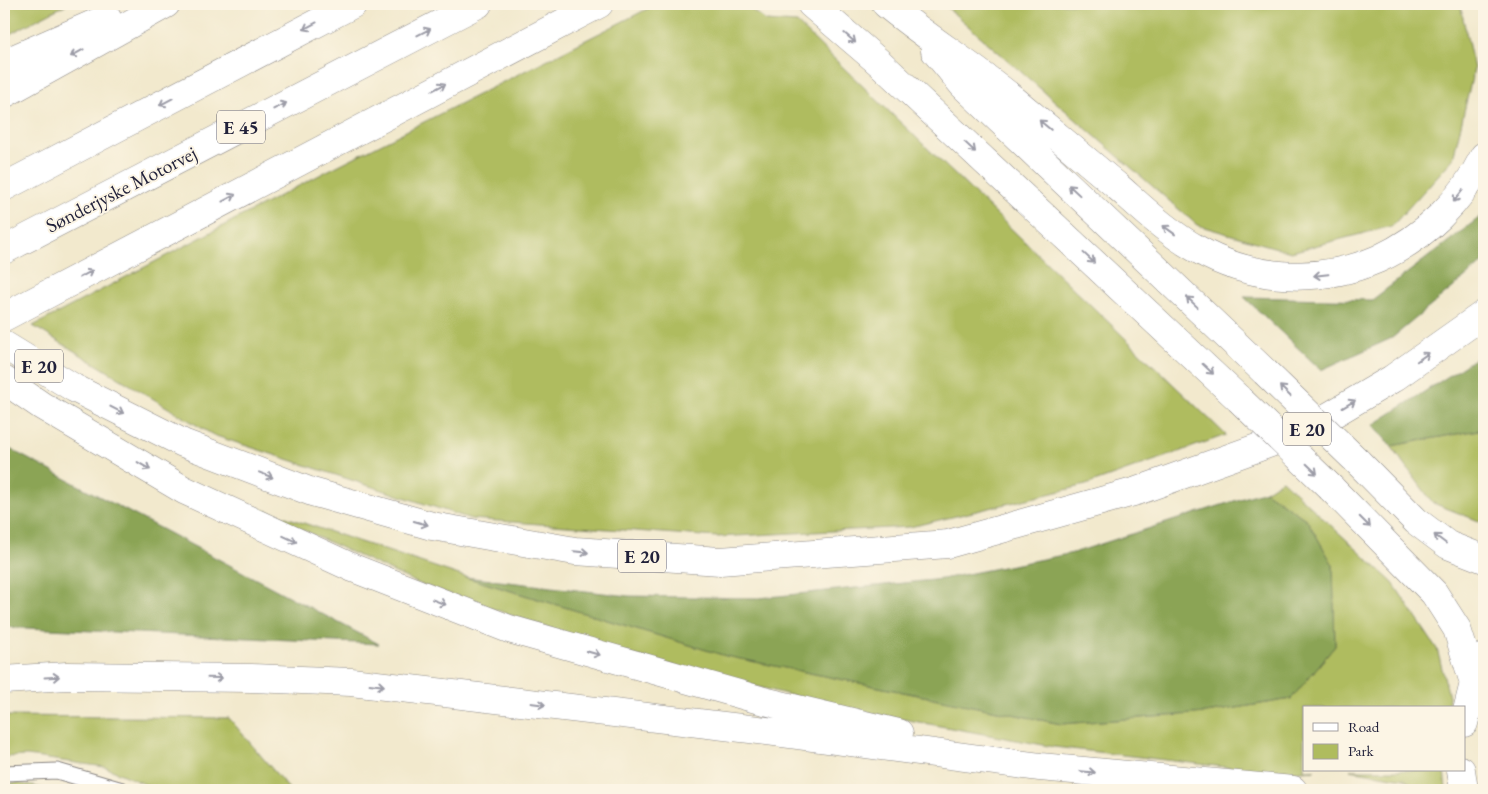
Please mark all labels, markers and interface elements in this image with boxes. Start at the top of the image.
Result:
one-way arrow [303,21,318,31]
one-way arrow [416,27,431,36]
one-way arrow [844,32,857,43]
one-way arrow [70,49,85,58]
one-way arrow [431,82,446,92]
one-way arrow [159,97,174,107]
one-way arrow [272,101,287,110]
road number: E 45 [217,110,265,144]
one-way arrow [1038,120,1051,131]
street label: Sønderjyske Motorvej [41,140,201,238]
one-way arrow [964,141,976,153]
one-way arrow [1068,184,1080,196]
one-way arrow [1453,189,1463,203]
one-way arrow [222,193,237,203]
one-way arrow [1162,225,1176,235]
one-way arrow [1082,252,1095,264]
one-way arrow [78,269,93,278]
one-way arrow [1313,270,1329,280]
one-way arrow [1186,296,1198,308]
road number: E 20 [15,350,63,382]
one-way arrow [1416,352,1430,362]
one-way arrow [1201,363,1214,375]
one-way arrow [1279,385,1291,397]
one-way arrow [1342,399,1356,409]
one-way arrow [110,405,125,415]
road number: E 20 [1283,412,1331,446]
one-way arrow [137,462,151,472]
one-way arrow [1306,463,1318,475]
one-way arrow [259,471,274,480]
one-way arrow [1359,516,1371,529]
one-way arrow [413,518,429,528]
one-way arrow [1434,533,1447,544]
one-way arrow [282,534,297,544]
road number: E 20 [618,540,666,572]
one-way arrow [573,547,589,556]
one-way arrow [431,597,446,607]
one-way arrow [585,648,601,658]
one-way arrow [44,672,60,681]
one-way arrow [207,673,223,682]
one-way arrow [369,680,385,690]
one-way arrow [530,699,546,709]
legend [1303,706,1466,772]
text: Road [1348,717,1380,736]
text: Park [1348,741,1375,760]
one-way arrow [1080,767,1096,776]

